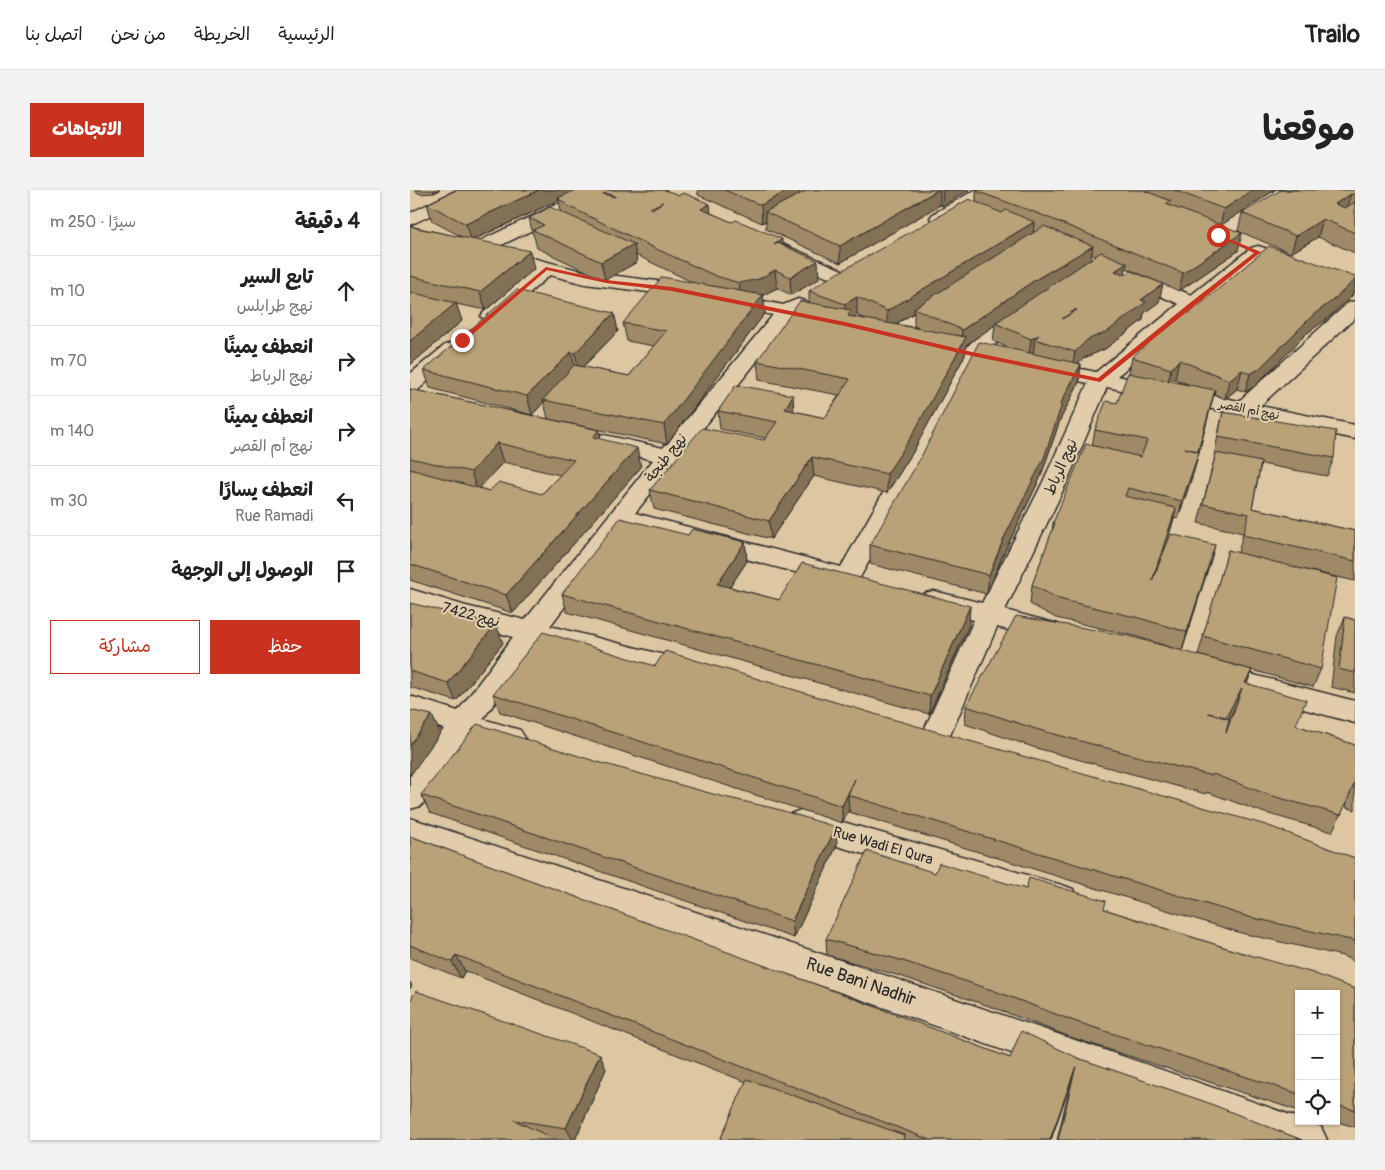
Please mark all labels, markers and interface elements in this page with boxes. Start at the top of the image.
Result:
text: Trailo [1305,20,1360,49]
text: اتصل بنا [25,23,83,46]
text: من نحن [111,23,166,46]
text: الخريطة [194,23,250,46]
text: الرئيسية [278,23,335,46]
button: الاتجاهات [30,103,144,157]
text: موقعنا [1262,107,1355,151]
text: 4 دقيقة [295,208,360,235]
text: سيرًا · 250 m [50,212,136,232]
route start [1207,224,1230,247]
text: تابع السير [241,265,313,289]
icon: ahead [332,277,360,305]
text: 10 m [50,281,85,301]
text: نهج طرابلس [237,296,313,316]
route end [451,329,474,352]
text: انعطف يمينًا [224,335,313,359]
icon: right [332,347,360,375]
text: 70 m [50,351,87,371]
text: نهج الرباط [249,366,313,386]
street label: نهج أم القصر [1216,397,1281,424]
text: انعطف يمينًا [224,405,313,429]
icon: right [332,417,360,445]
text: 140 m [50,421,94,441]
street label: نهج طنجة [641,430,691,486]
text: نهج أم القصر [231,436,313,456]
street label: نهج الرباط [1040,436,1082,498]
text: انعطف يسارًا [219,478,313,502]
icon: left [332,487,360,515]
text: 30 m [50,491,88,511]
text: Rue Ramadi [235,506,313,526]
icon: arrive [332,557,360,585]
text: الوصول إلى الوجهة [171,558,313,582]
street label: نهج 7422 [440,598,502,632]
button: مشاركة [50,620,200,674]
button: حفظ [210,620,360,674]
street label: Rue Wadi El Qura [831,823,935,869]
street label: Rue Bani Nadhir [803,952,920,1012]
map controls [1295,990,1340,1125]
button: + [1295,990,1340,1035]
button: − [1295,1035,1340,1080]
button: locate [1295,1080,1340,1125]

